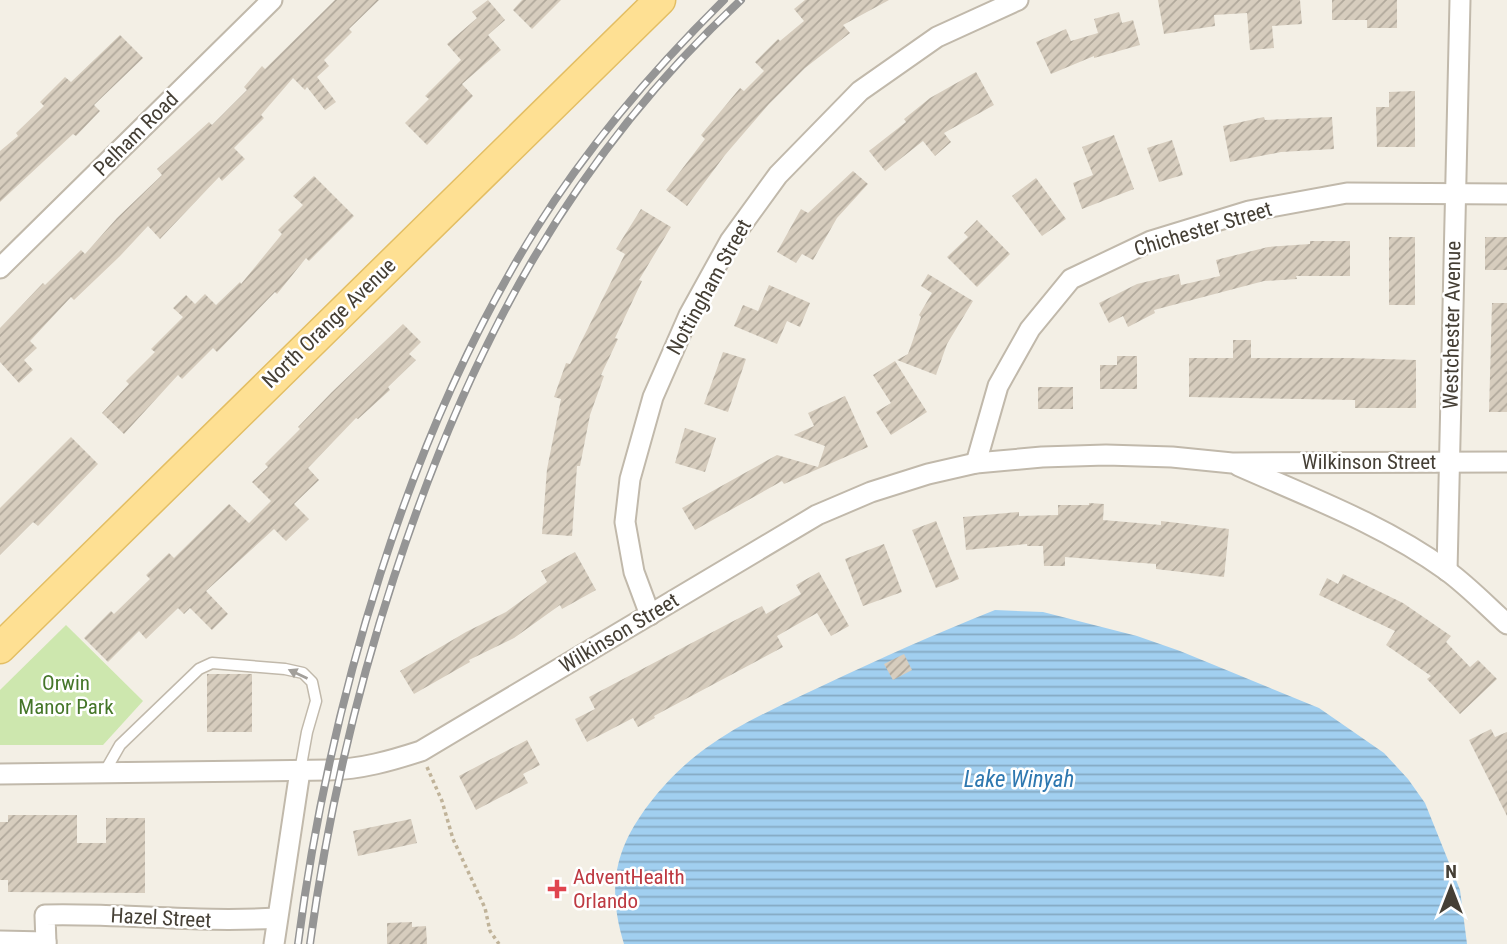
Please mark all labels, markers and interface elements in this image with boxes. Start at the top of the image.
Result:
street label: Pelham Road [89,87,183,181]
street label: Chichester Street [1131,197,1275,261]
street label: Nottingham Street [662,215,756,359]
street label: Westchester Avenue [1439,240,1465,409]
street label: North Orange Avenue [257,253,401,393]
street label: Wilkinson Street [1302,450,1436,474]
street label: Wilkinson Street [555,588,683,678]
one-way arrow [288,668,308,680]
park label: Orwin Manor Park [18,671,114,719]
water label: Lake Winyah [964,766,1074,793]
north arrow [1416,853,1486,923]
text: N [1445,860,1457,883]
place label: AdventHealth Orlando [573,865,685,913]
marker: AdventHealth Orlando [547,879,567,899]
street label: Hazel Street [110,903,212,933]

